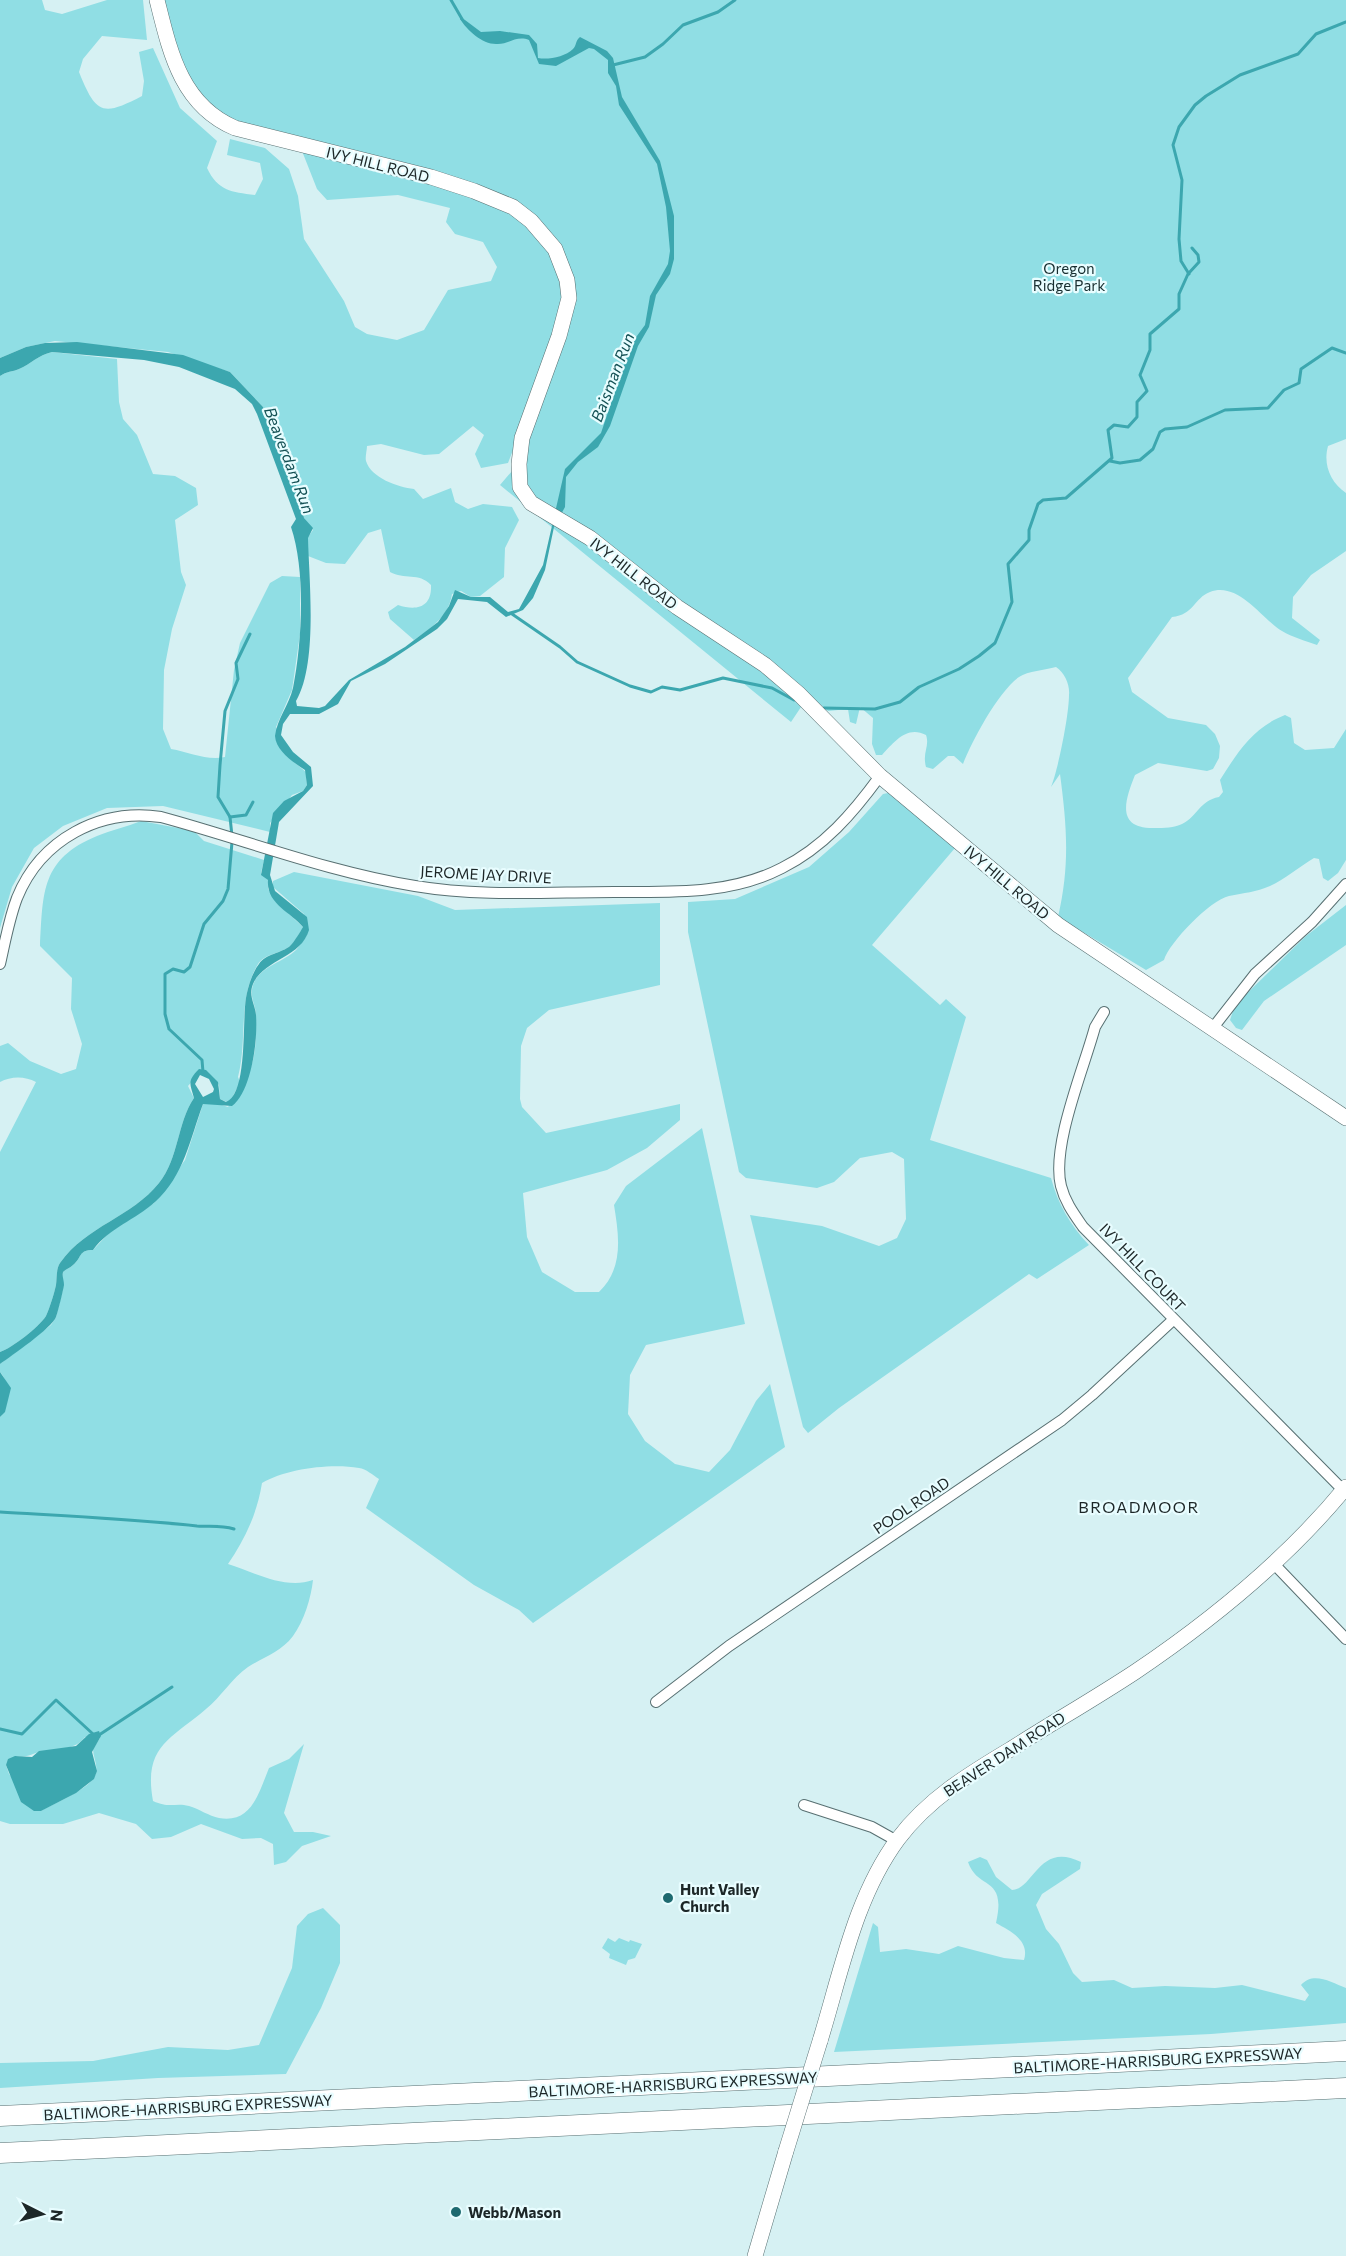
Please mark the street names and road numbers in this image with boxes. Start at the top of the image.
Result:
street label: IVY HILL ROAD [325,142,431,186]
street label: IVY HILL ROAD [587,533,681,613]
street label: IVY HILL ROAD [961,841,1053,923]
street label: JEROME JAY DRIVE [420,862,552,886]
street label: IVY HILL COURT [1096,1219,1190,1315]
street label: POOL ROAD [869,1473,953,1537]
street label: BEAVER DAM ROAD [940,1708,1068,1800]
street label: BALTIMORE-HARRISBURG EXPRESSWAY [1013,2043,1303,2077]
street label: BALTIMORE-HARRISBURG EXPRESSWAY [528,2067,818,2101]
street label: BALTIMORE-HARRISBURG EXPRESSWAY [43,2090,333,2124]

